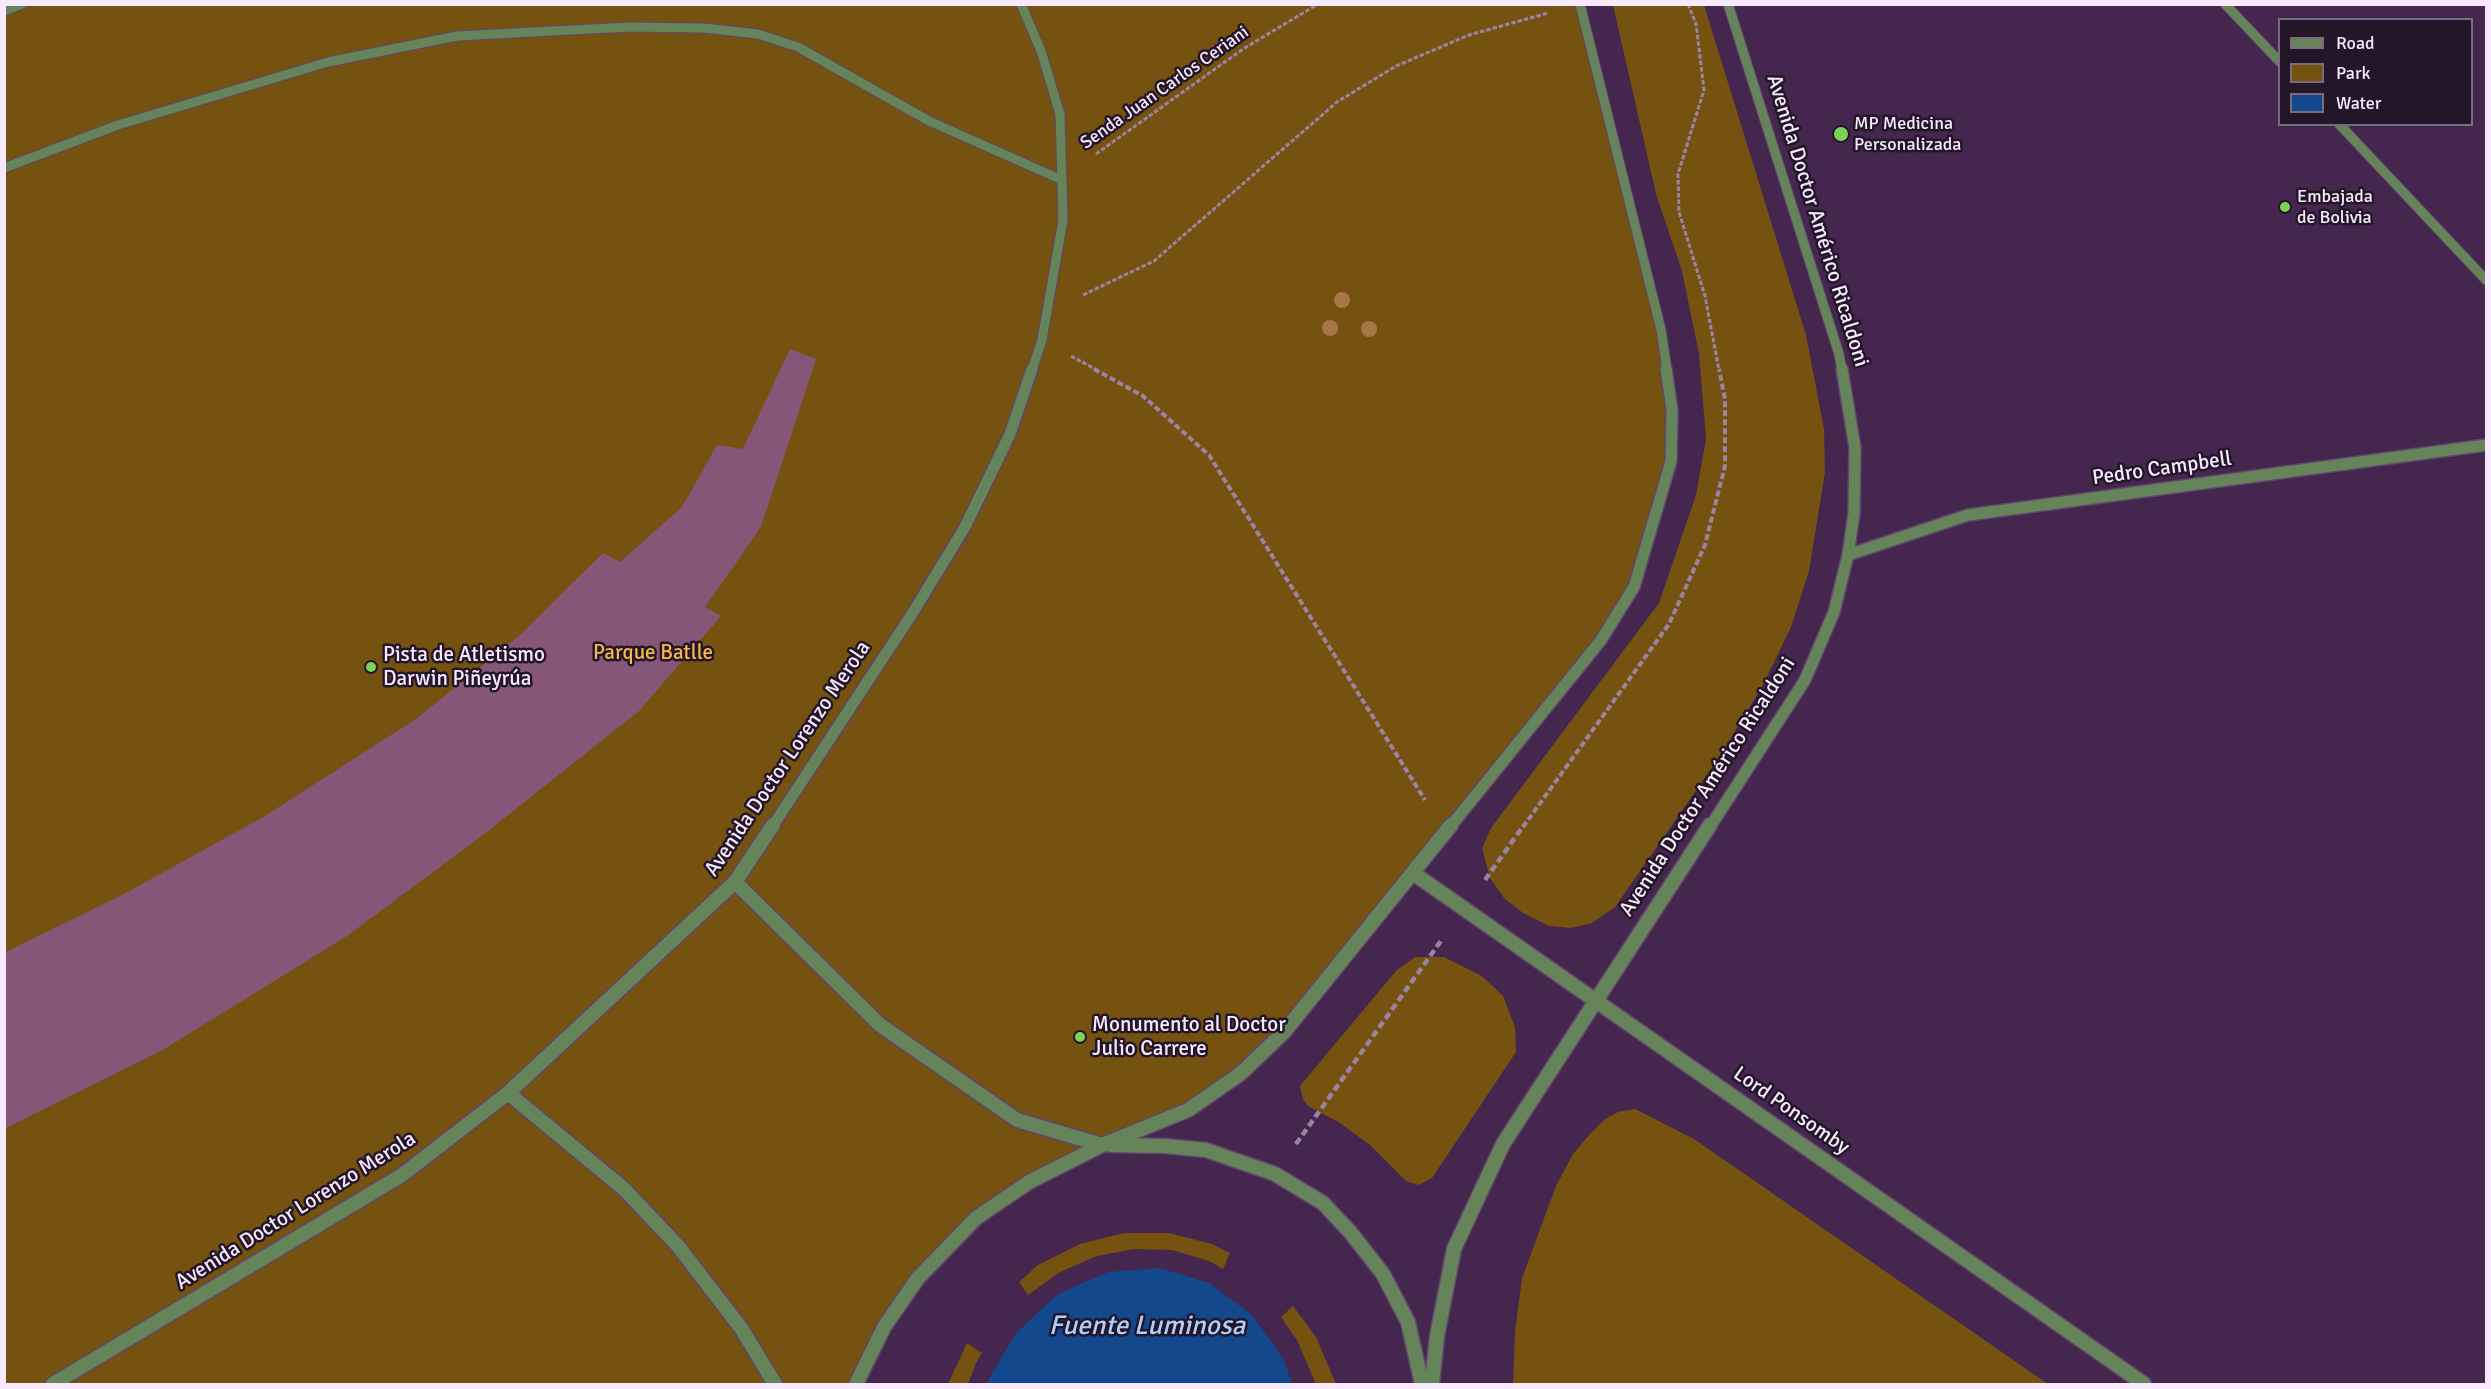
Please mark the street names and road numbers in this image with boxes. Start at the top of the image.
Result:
street label: Senda Juan Carlos Ceriani [1077,22,1253,154]
street label: Avenida Doctor Américo Ricaldoni [1761,72,1873,370]
street label: Pedro Campbell [2091,447,2233,491]
street label: Avenida Doctor Lorenzo Merola [700,637,876,881]
street label: Avenida Doctor Américo Ricaldoni [1615,653,1801,921]
street label: Lord Ponsomby [1728,1062,1854,1160]
street label: Avenida Doctor Lorenzo Merola [171,1127,421,1295]

